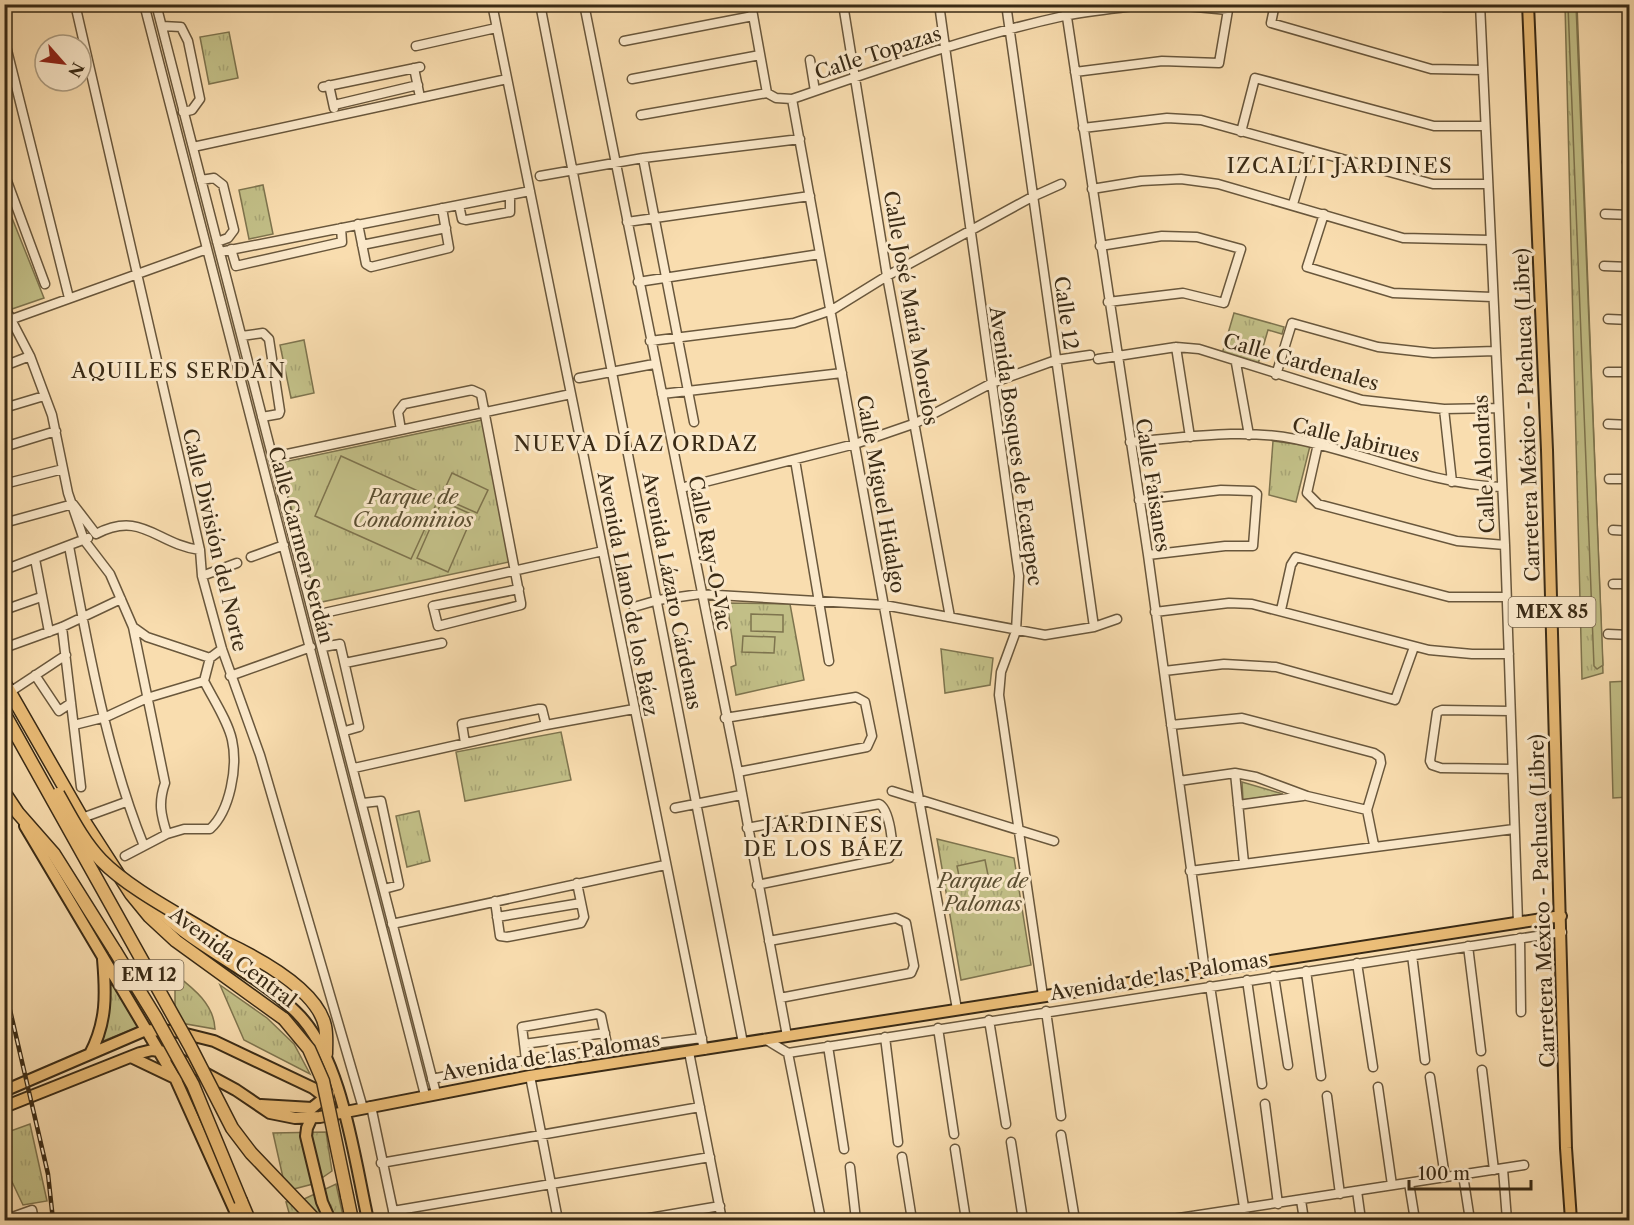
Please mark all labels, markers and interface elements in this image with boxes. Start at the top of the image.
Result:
street label: Calle Topazas [812,21,944,85]
north arrow [33,33,93,93]
text: N [64,59,88,81]
district label: IZCALLI JARDINES [1227,153,1453,178]
street label: Calle José María Morelos [879,189,943,427]
street label: Carretera México - Pachuca (Libre) [1509,248,1545,582]
street label: Calle 12 [1049,275,1083,351]
street label: Avenida Bosques de Ecatepec [984,304,1048,587]
street label: Calle Cardenales [1220,328,1382,396]
district label: AQUILES SERDÁN [70,358,287,383]
street label: Calle Miguel Hidalgo [852,393,910,595]
street label: Calle Alondras [1468,394,1500,534]
street label: Calle Jabirues [1290,413,1422,467]
street label: Calle Faisanes [1131,416,1175,554]
street label: Calle División del Norte [178,426,252,654]
district label: NUEVA DÍAZ ORDAZ [514,431,758,456]
street label: Calle Carmen Serdán [263,444,339,647]
street label: Avenida Llano de los Báez [592,469,663,718]
street label: Avenida Lázaro Cárdenas [637,469,707,712]
street label: Calle Ray-O-Vac [683,474,737,632]
park label: Parque de Condominios [353,485,473,532]
road number: MEX 85 [1508,597,1596,627]
street label: Carretera México - Pachuca (Libre) [1524,734,1560,1068]
district label: JARDINES DE LOS BÁEZ [743,812,905,861]
park label: Parque de Palomas [936,869,1030,916]
street label: Avenida Central [164,901,301,1013]
street label: Avenida de las Palomas [1047,947,1270,1005]
road number: EM 12 [114,960,184,990]
street label: Avenida de las Palomas [439,1027,662,1085]
scale bar [1409,1153,1530,1191]
text: 100 m [1418,1163,1470,1185]

